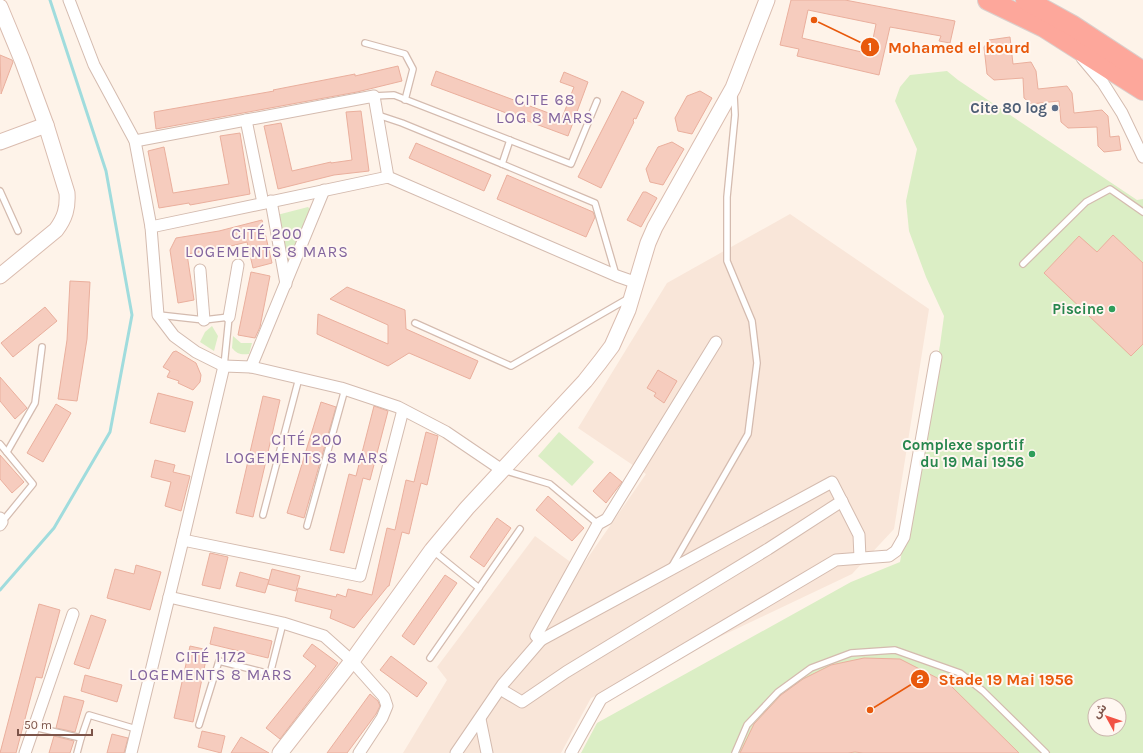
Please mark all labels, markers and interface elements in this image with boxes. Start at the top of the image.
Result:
callout: Mohamed el kourd [860,33,1038,61]
text: Mohamed el kourd [888,38,1030,57]
text: 1 [868,40,872,54]
district label: CITE 68 LOG 8 MARS [496,90,594,127]
place label: Cite 80 log [970,99,1047,117]
marker: Cite 80 log [1050,103,1060,113]
district label: CITÉ 200 LOGEMENTS 8 MARS [185,224,349,261]
place label: Piscine [1052,300,1104,318]
marker: Piscine [1107,304,1117,314]
district label: CITÉ 200 LOGEMENTS 8 MARS [225,430,389,467]
place label: Complexe sportif du 19 Mai 1956 [902,436,1024,471]
marker: Complexe sportif du 19 Mai 1956 [1027,449,1037,459]
district label: CITÉ 1172 LOGEMENTS 8 MARS [129,647,293,684]
callout: Stade 19 Mai 1956 [910,665,1081,693]
text: Stade 19 Mai 1956 [939,670,1073,689]
text: 2 [916,672,924,686]
north arrow [1087,697,1127,737]
text: ش [1090,701,1110,721]
scale bar [18,711,92,737]
text: 50 m [24,718,52,732]

